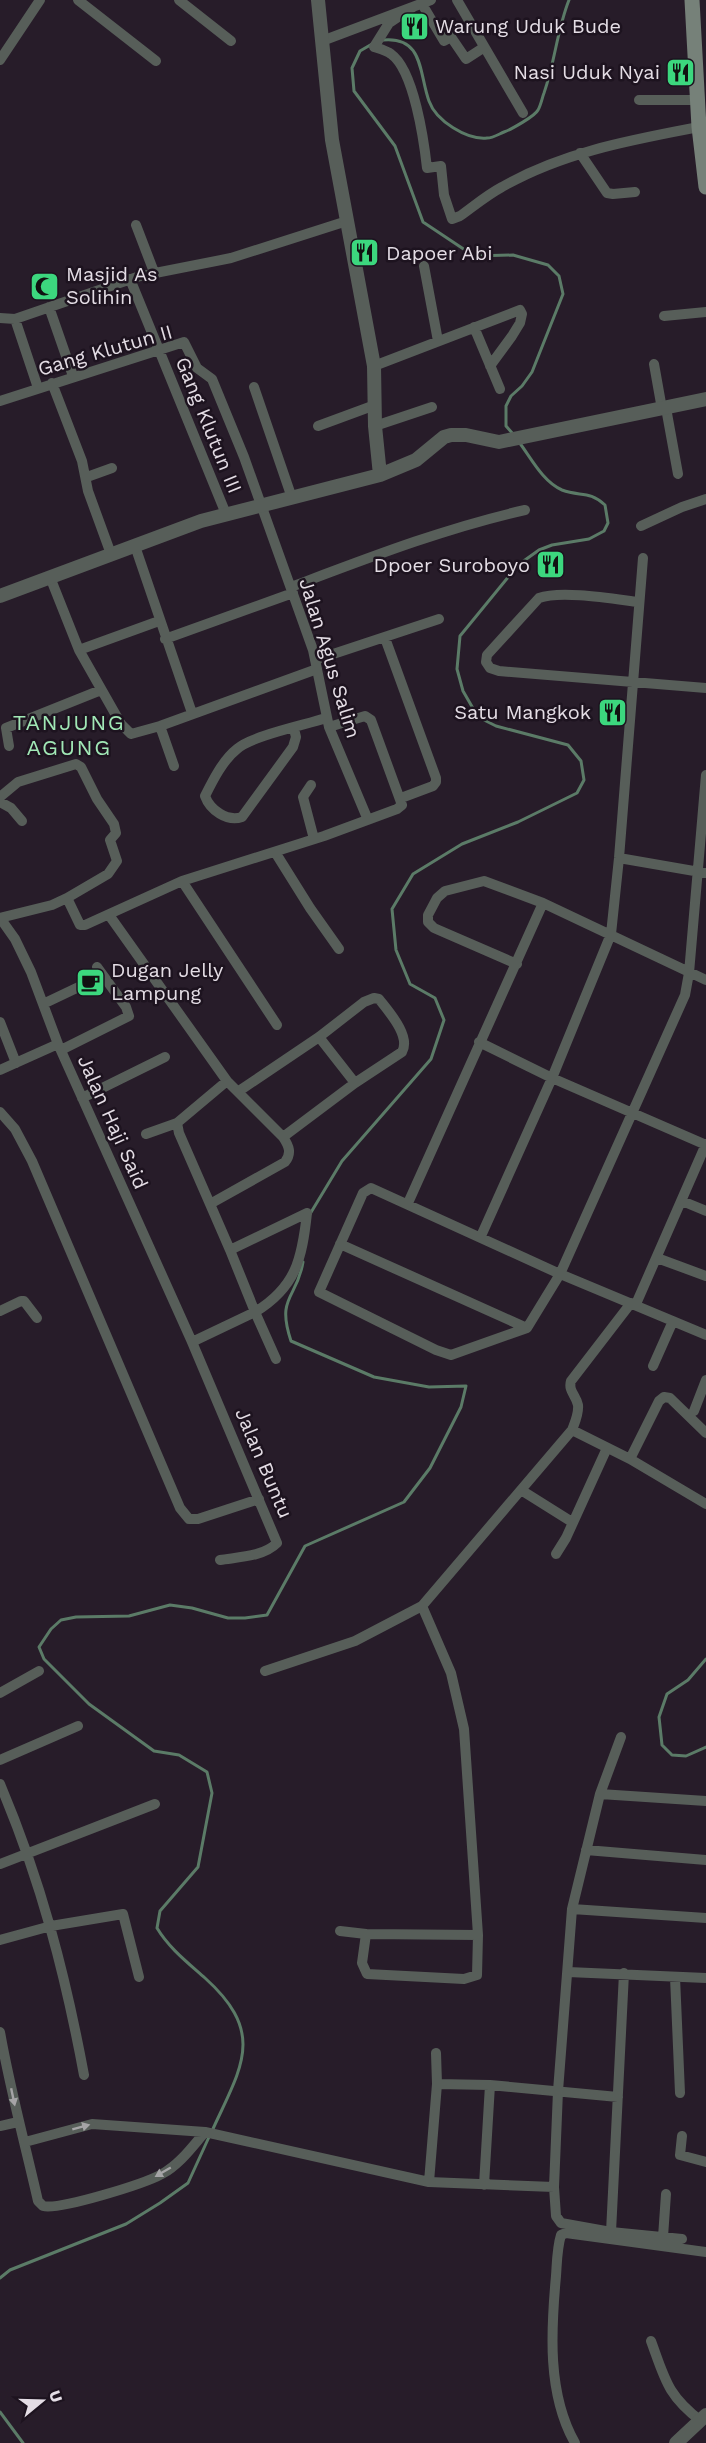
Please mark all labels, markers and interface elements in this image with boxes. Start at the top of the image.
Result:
restaurant icon: Warung Uduk Bude [398,10,430,42]
place label: Warung Uduk Bude [435,14,621,38]
restaurant icon: Nasi Uduk Nyai [665,56,697,88]
place label: Nasi Uduk Nyai [513,60,660,84]
restaurant icon: Dapoer Abi [349,237,381,269]
place label: Dapoer Abi [386,241,493,265]
place label: Masjid As Solihin [66,262,158,309]
mosque icon: Masjid As Solihin [29,270,61,302]
street label: Gang Klutun II [35,319,175,381]
street label: Gang Klutun III [171,353,247,497]
restaurant icon: Dpoer Suroboyo [535,549,567,581]
place label: Dpoer Suroboyo [374,553,530,577]
street label: Jalan Agus Salim [294,575,366,741]
restaurant icon: Satu Mangkok [596,696,628,728]
place label: Satu Mangkok [454,700,591,724]
district label: TANJUNG AGUNG [13,710,125,760]
place label: Dugan Jelly Lampung [111,958,224,1005]
cafe icon: Dugan Jelly Lampung [74,966,106,998]
street label: Jalan Haji Said [73,1051,153,1193]
street label: Jalan Buntu [230,1404,298,1522]
one-way arrow [9,2088,18,2107]
one-way arrow [72,2121,90,2131]
one-way arrow [154,2167,171,2177]
north arrow [12,2371,72,2431]
text: U [45,2388,67,2405]

